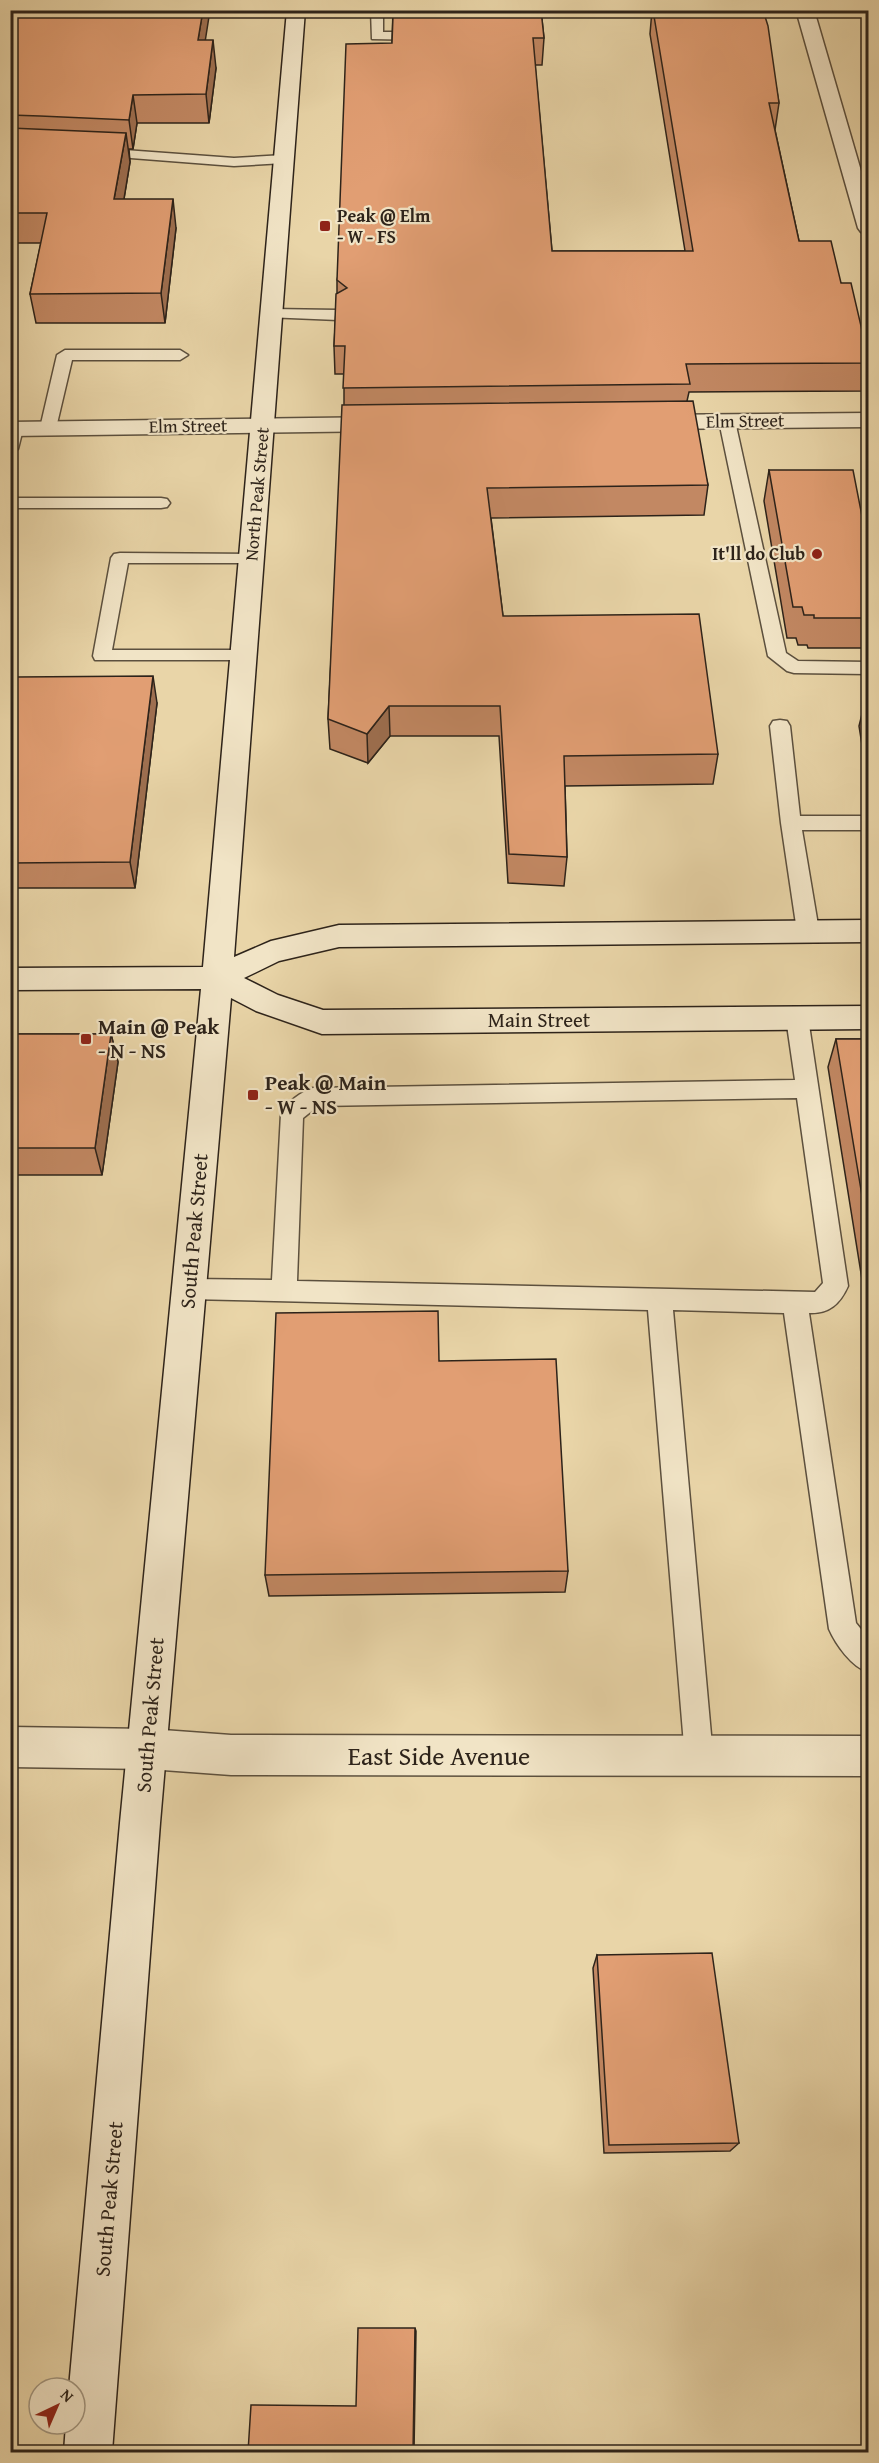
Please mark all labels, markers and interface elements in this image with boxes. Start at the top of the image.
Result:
place label: Peak @ Elm - W - FS [337,202,431,250]
marker: Peak @ Elm - W - FS [318,219,332,233]
street label: Elm Street [706,406,785,435]
street label: Elm Street [149,411,228,440]
street label: North Peak Street [237,425,276,562]
place label: It'll do Club [712,540,805,567]
marker: It'll do Club [810,547,824,561]
street label: Main Street [488,1004,591,1035]
place label: Main @ Peak - N - NS [98,1011,220,1066]
marker: Main @ Peak - N - NS [79,1032,93,1046]
place label: Peak @ Main - W - NS [265,1067,387,1122]
marker: Peak @ Main - W - NS [246,1088,260,1102]
street label: South Peak Street [171,1152,216,1310]
street label: South Peak Street [127,1636,172,1794]
street label: East Side Avenue [348,1736,530,1775]
street label: South Peak Street [86,2120,131,2278]
north arrow [27,2376,87,2436]
text: N [55,2383,80,2408]

